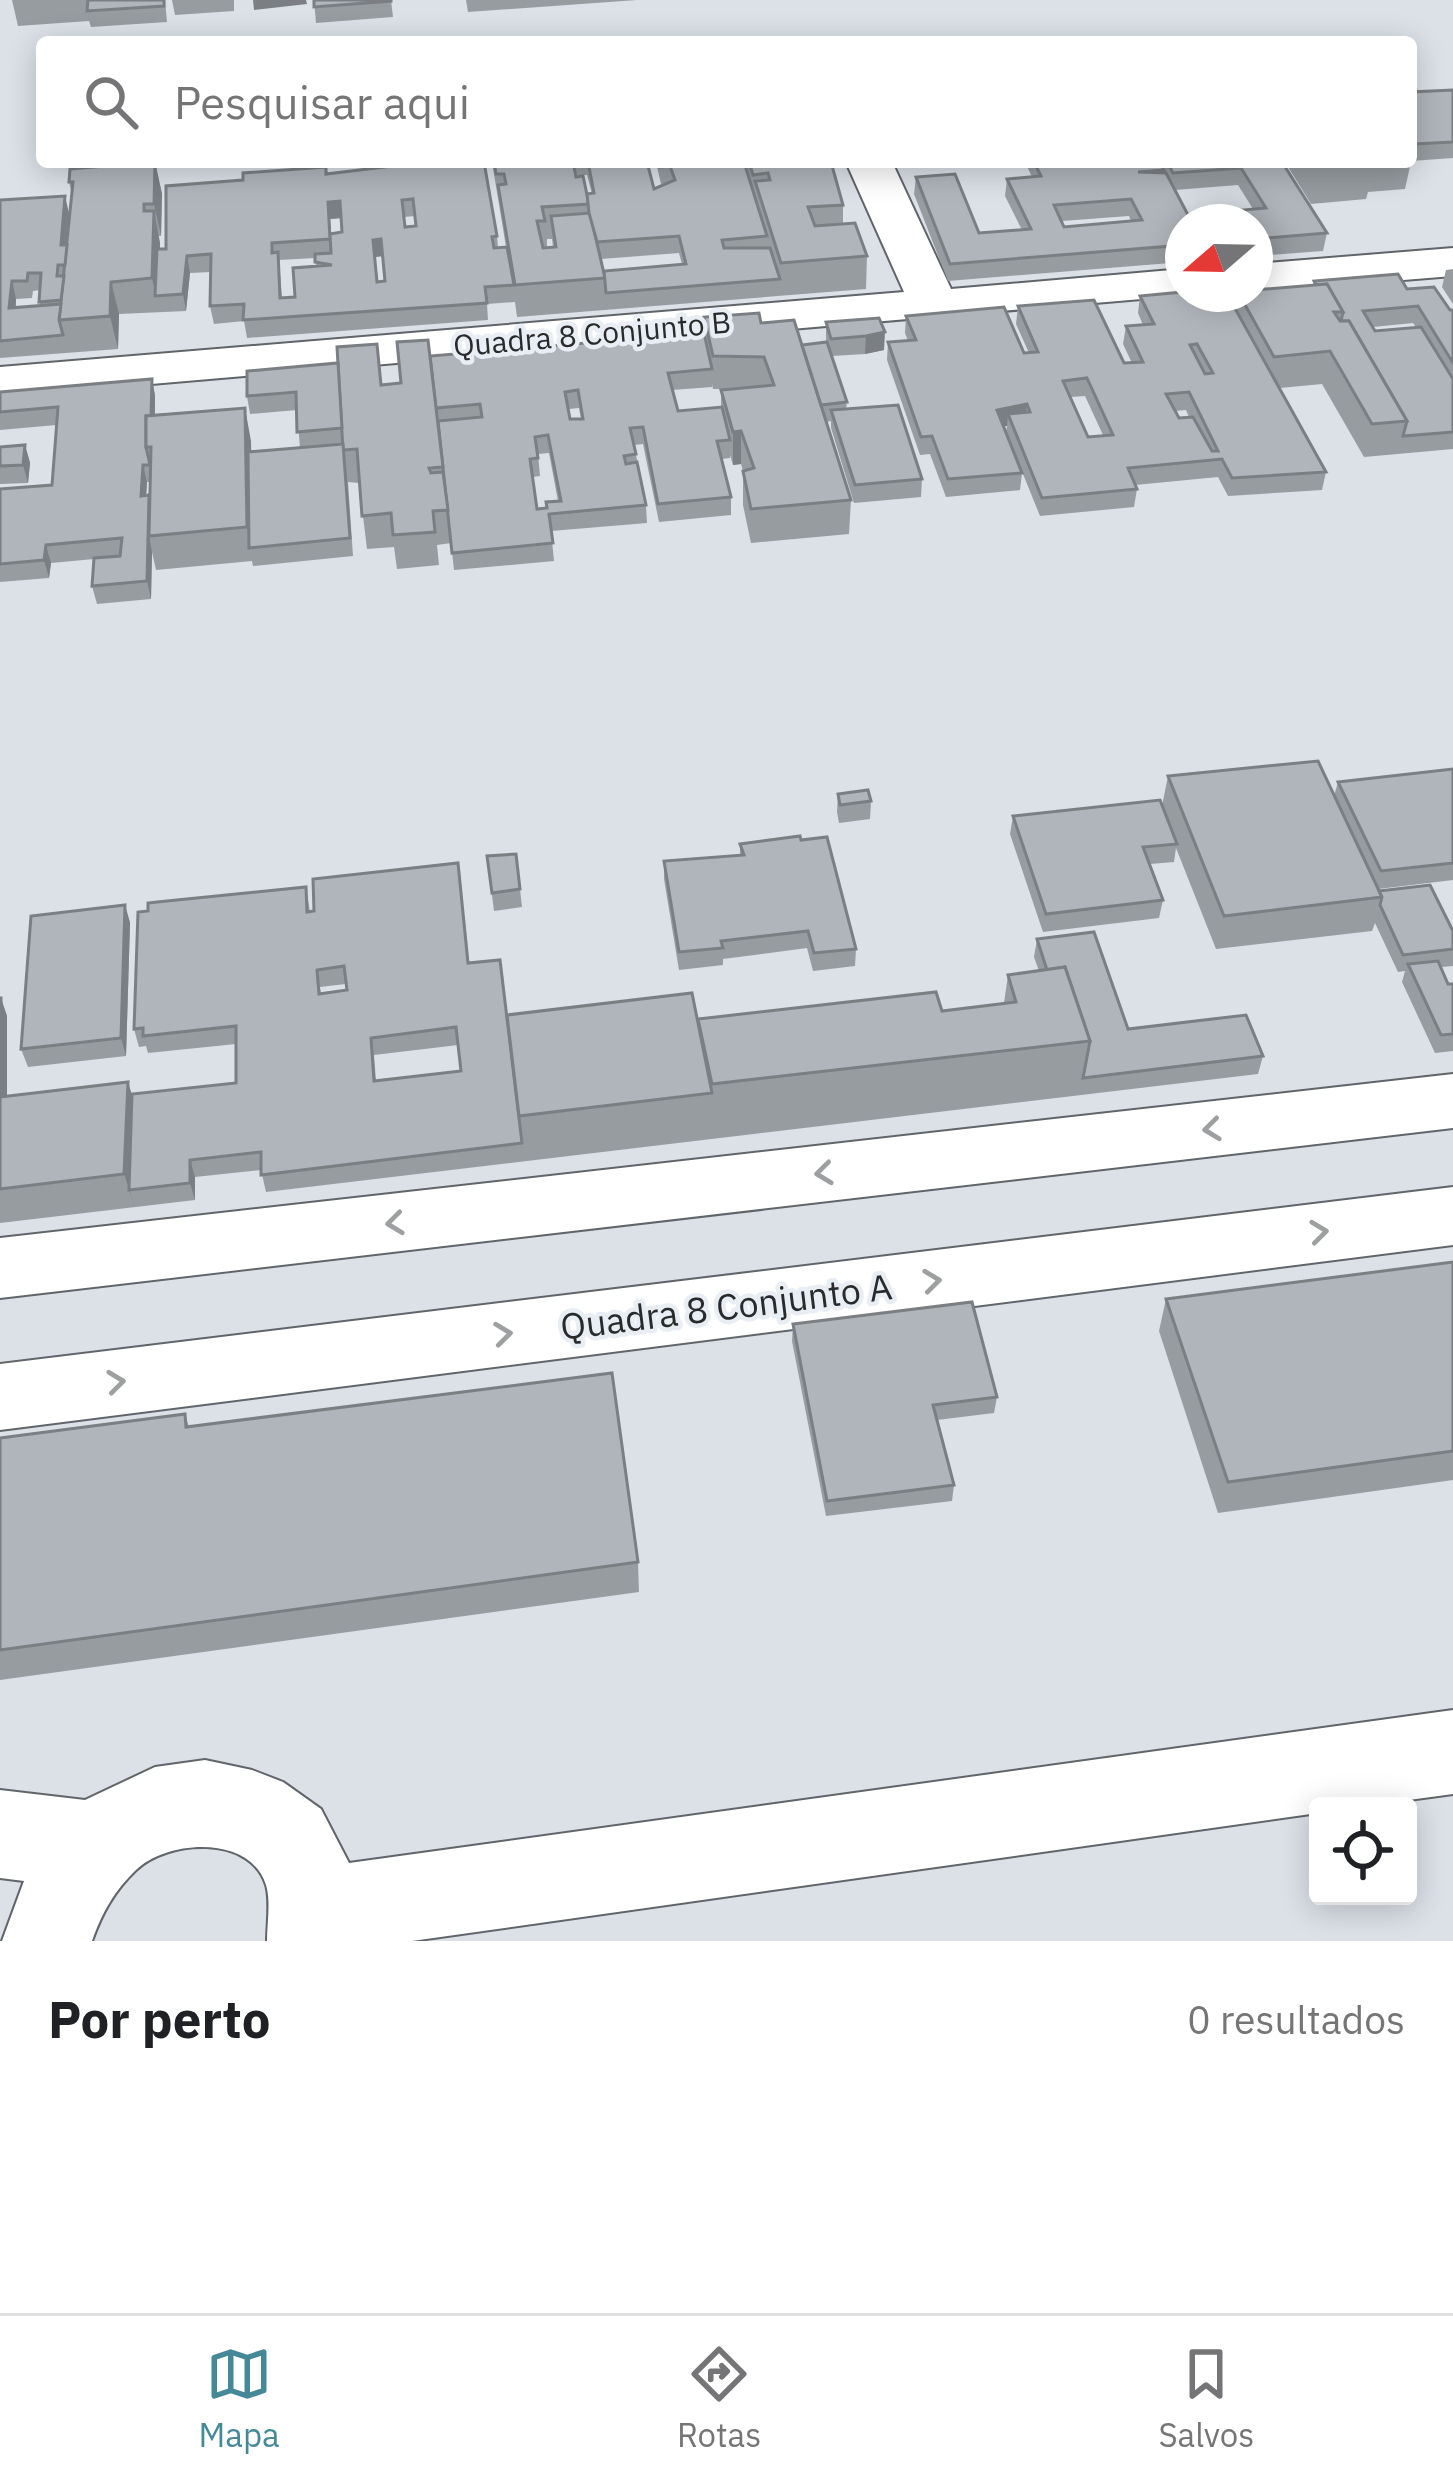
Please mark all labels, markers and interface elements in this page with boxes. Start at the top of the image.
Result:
search box [36,36,1417,168]
icon: search [78,69,144,135]
text: Pesquisar aqui [174,73,470,131]
north arrow [1165,204,1273,312]
street label: Quadra 8 Conjunto B [451,301,733,365]
one-way arrow [1202,1115,1221,1141]
one-way arrow [814,1160,834,1186]
one-way arrow [385,1209,405,1235]
one-way arrow [1309,1220,1329,1246]
street label: Quadra 8 Conjunto A [557,1262,895,1350]
one-way arrow [922,1268,942,1294]
one-way arrow [493,1322,513,1348]
one-way arrow [106,1370,126,1396]
map controls [1309,1797,1417,1905]
button: locate [1309,1797,1417,1905]
text: Por perto [48,1986,270,2052]
text: 0 resultados [1187,1994,1405,2045]
tab: Mapa [199,2341,280,2456]
tab: Rotas [677,2341,761,2456]
tab: Salvos [1158,2341,1254,2456]

